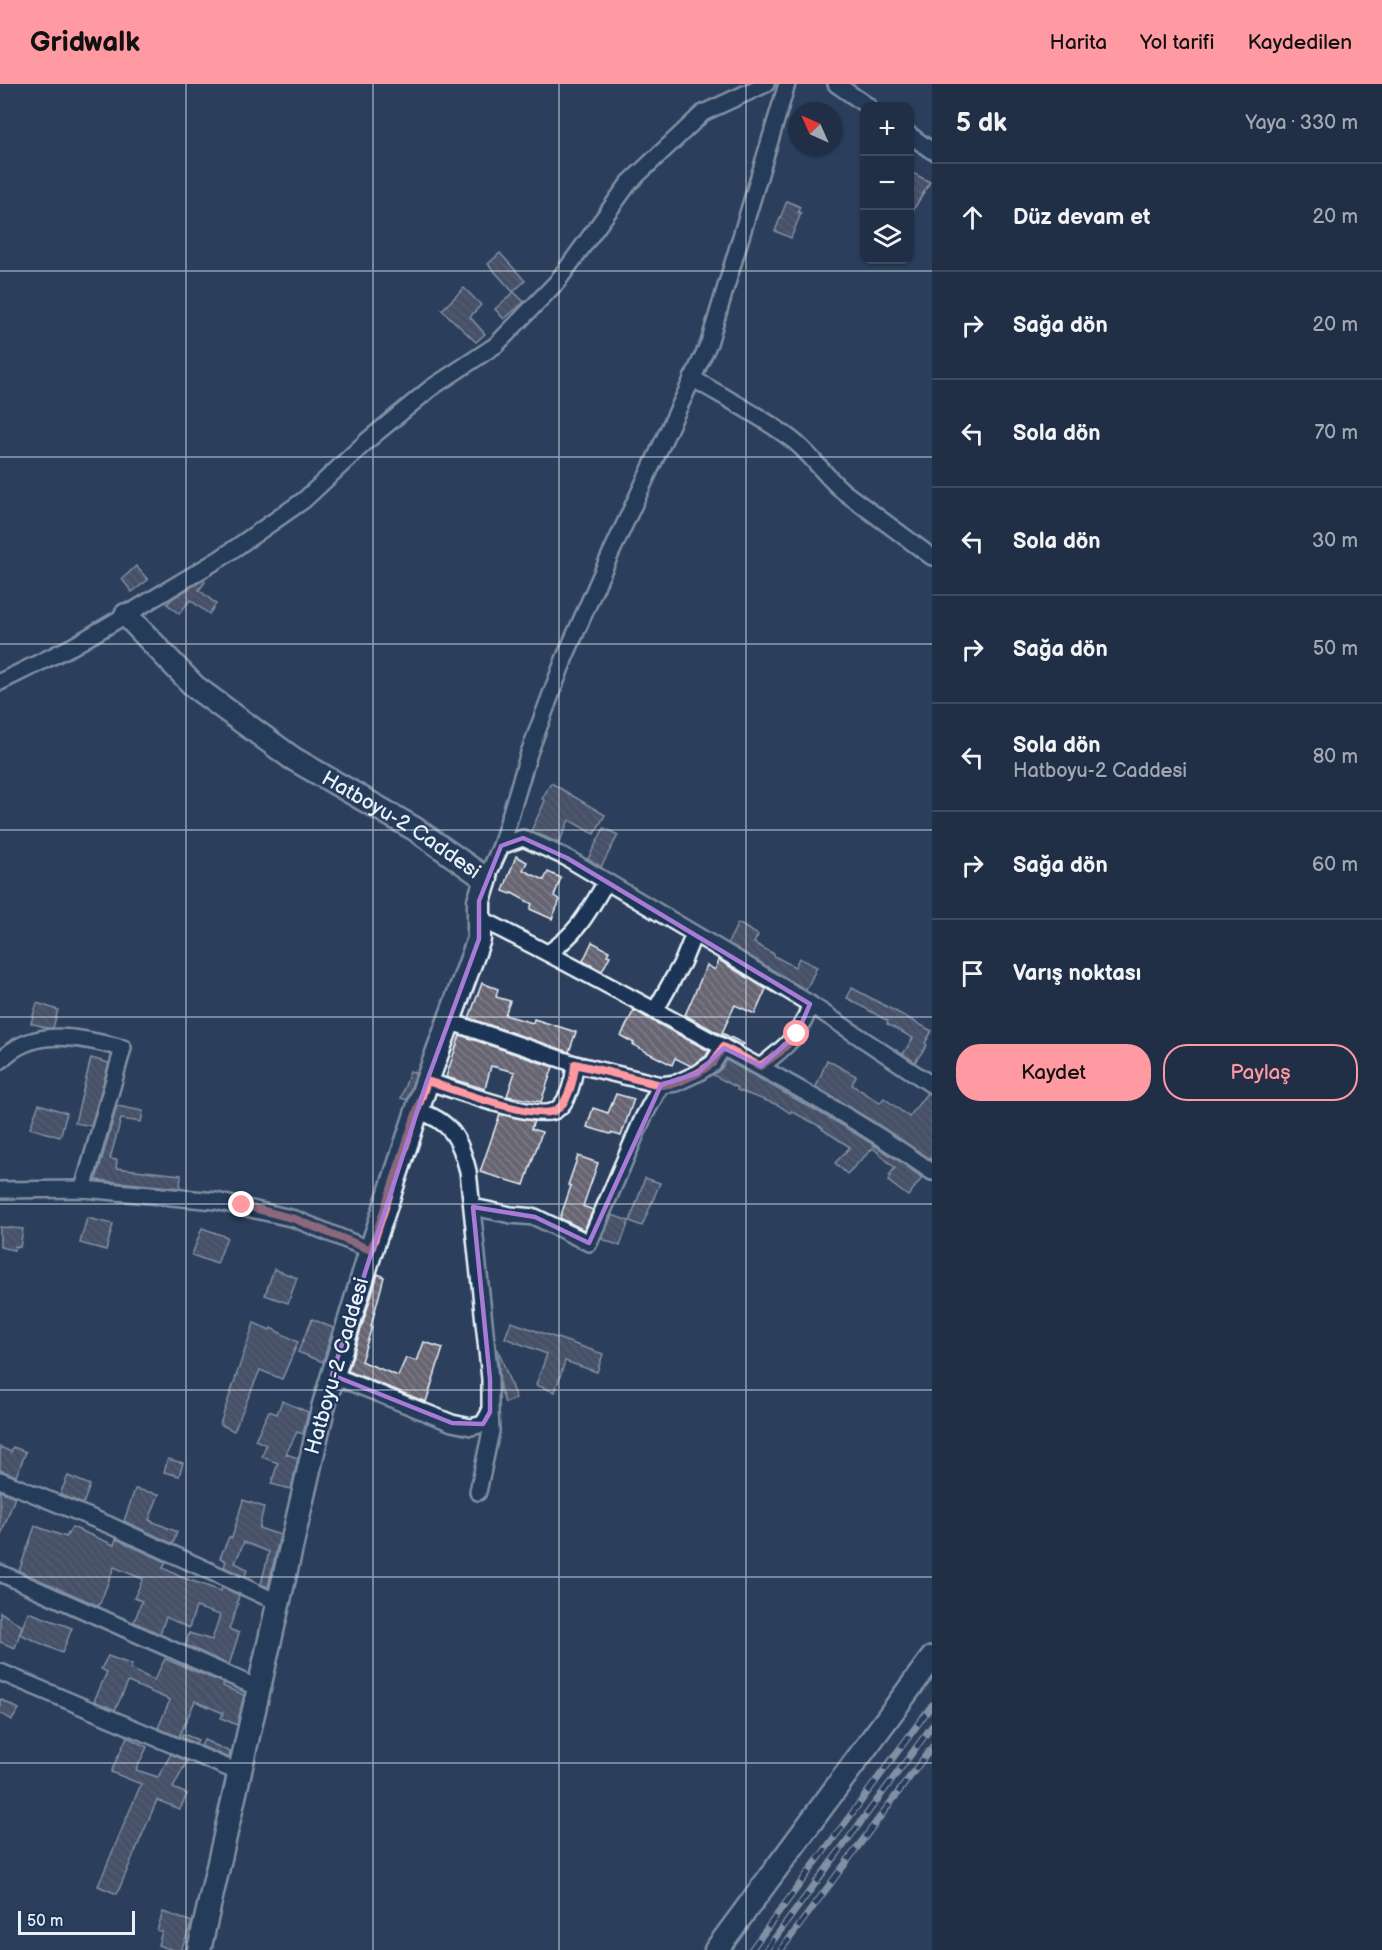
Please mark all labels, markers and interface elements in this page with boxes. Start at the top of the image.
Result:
text: Gridwalk [30,26,140,59]
text: Harita [1050,30,1107,55]
text: Yol tarifi [1140,30,1215,55]
text: Kaydedilen [1248,30,1352,55]
north arrow [788,102,842,156]
map controls [860,102,914,264]
button: + [860,102,914,156]
text: 5 dk [956,108,1007,139]
text: Yaya · 330 m [1246,111,1358,135]
button: − [860,156,914,210]
icon: ahead [956,201,989,234]
text: Düz devam et [1013,204,1150,231]
text: 20 m [1313,205,1358,229]
button: layers [860,210,914,264]
icon: right [956,309,989,342]
text: Sağa dön [1013,312,1108,339]
text: 20 m [1313,313,1358,337]
icon: left [956,417,989,450]
text: Sola dön [1013,420,1101,447]
text: 70 m [1314,421,1358,445]
icon: left [956,525,989,558]
text: Sola dön [1013,528,1101,555]
text: 30 m [1312,529,1358,553]
icon: right [956,633,989,666]
text: Sağa dön [1013,636,1108,663]
text: 50 m [1313,637,1358,661]
text: Sola dön [1013,732,1101,759]
icon: left [956,741,989,774]
text: 80 m [1313,745,1358,769]
text: Hatboyu-2 Caddesi [1013,759,1187,783]
street label: Hatboyu-2 Caddesi [317,765,486,884]
icon: right [956,849,989,882]
text: Sağa dön [1013,852,1108,879]
text: 60 m [1312,853,1358,877]
icon: arrive [956,957,989,990]
text: Varış noktası [1013,960,1141,987]
route start [783,1020,809,1046]
button: Kaydet [956,1044,1151,1101]
button: Paylaş [1163,1044,1358,1101]
route end [228,1191,254,1217]
street label: Hatboyu-2 Caddesi [300,1275,374,1457]
scale bar [18,1908,135,1936]
text: 50 m [27,1912,63,1931]

